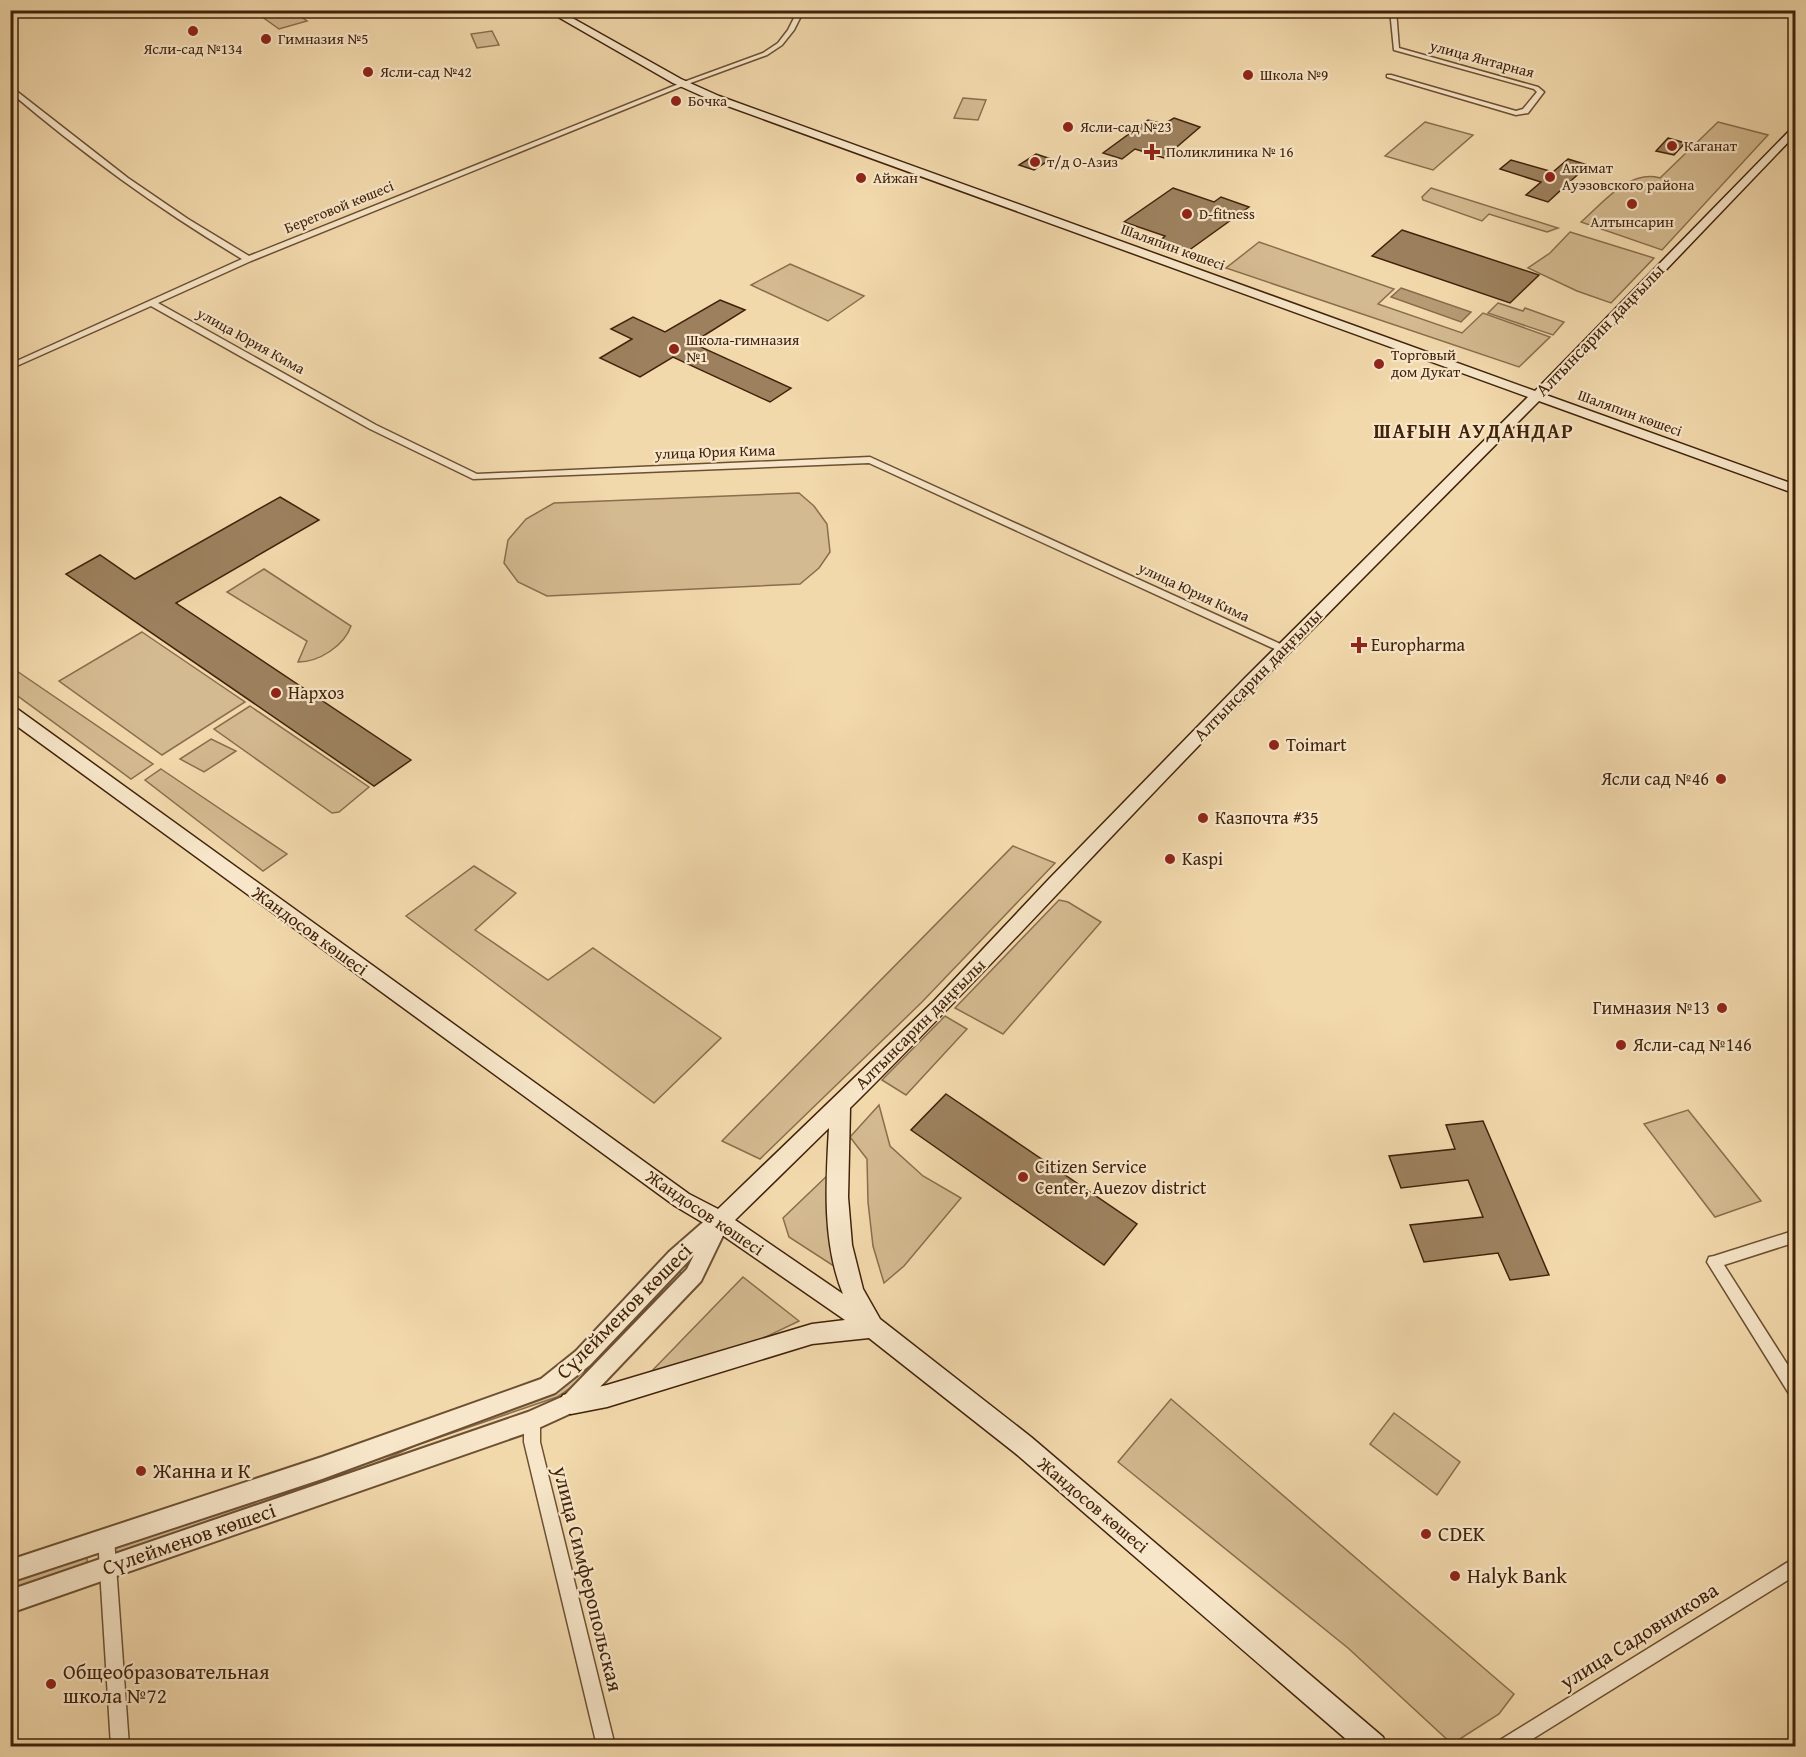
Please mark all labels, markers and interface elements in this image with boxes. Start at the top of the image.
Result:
marker: Ясли-сад №134 [186,24,200,38]
place label: Гимназия №5 [278,28,368,49]
marker: Гимназия №5 [259,32,273,46]
street label: улица Янтарная [1427,34,1537,83]
place label: Ясли-сад №134 [143,38,242,59]
place label: Ясли-сад №42 [379,61,472,82]
place label: Школа №9 [1260,64,1328,85]
marker: Ясли-сад №42 [361,65,375,79]
marker: Школа №9 [1241,68,1255,82]
place label: Бочка [688,90,728,111]
marker: Бочка [669,94,683,108]
place label: Ясли-сад №23 [1079,116,1172,137]
marker: Ясли-сад №23 [1061,120,1075,134]
place label: Каганат [1684,135,1738,156]
marker: Каганат [1665,139,1679,153]
place label: Поликлиника № 16 [1166,141,1293,162]
marker: Поликлиника № 16 [1143,143,1161,161]
place label: т/д О-Азиз [1047,151,1118,172]
marker: т/д О-Азиз [1028,155,1042,169]
place label: Акимат Ауэзовского района [1562,157,1695,195]
place label: Айжан [873,167,918,188]
marker: Акимат Ауэзовского района [1543,170,1557,184]
marker: Айжан [854,171,868,185]
street label: Береговой көшесі [281,175,397,238]
marker: Алтынсарин [1625,197,1639,211]
place label: D-fitness [1199,203,1255,224]
marker: D-fitness [1180,207,1194,221]
place label: Алтынсарин [1590,211,1674,232]
street label: Шаляпин көшесі [1118,218,1228,275]
street label: Алтынсарин даңғылы [1529,257,1671,402]
street label: улица Юрия Кима [193,302,310,379]
place label: Школа-гимназия №1 [686,329,800,367]
marker: Школа-гимназия №1 [667,342,681,356]
place label: Торговый дом Дукат [1391,344,1461,382]
marker: Торговый дом Дукат [1372,357,1386,371]
street label: Шаляпин көшесі [1575,384,1685,441]
district label: ШАҒЫН АУДАНДАР [1374,416,1574,445]
street label: улица Юрия Кима [653,439,776,464]
street label: улица Юрия Кима [1134,556,1254,627]
street label: Алтынсарин даңғылы [1187,602,1329,747]
place label: Europharma [1371,631,1466,658]
marker: Europharma [1352,638,1366,652]
place label: Нархоз [288,679,345,706]
marker: Нархоз [269,686,283,700]
place label: Toimart [1286,731,1347,758]
marker: Toimart [1267,738,1281,752]
place label: Ясли сад №46 [1600,765,1709,792]
marker: Ясли сад №46 [1714,772,1728,786]
place label: Казпочта #35 [1215,804,1319,831]
marker: Казпочта #35 [1196,811,1210,825]
place label: Kaspi [1182,845,1223,872]
marker: Kaspi [1163,852,1177,866]
street label: Жандосов көшесі [246,879,374,982]
street label: Алтынсарин даңғылы [848,952,992,1095]
place label: Гимназия №13 [1593,994,1710,1021]
marker: Гимназия №13 [1715,1001,1729,1015]
place label: Ясли-сад №146 [1632,1031,1752,1058]
marker: Ясли-сад №146 [1614,1038,1628,1052]
place label: Citizen Service Center, Auezov district [1035,1153,1207,1201]
street label: Жандосов көшесі [640,1162,770,1262]
marker: Citizen Service Center, Auezov district [1016,1170,1030,1184]
street label: Сүлейменов көшесі [548,1235,699,1386]
street label: Жандосов көшесі [1031,1449,1155,1559]
place label: Жанна и К [152,1455,251,1486]
street label: улица Симферопольская [545,1462,632,1695]
marker: Жанна и К [134,1464,148,1478]
street label: Сүлейменов көшесі [98,1494,280,1583]
place label: CDEK [1438,1518,1486,1549]
marker: CDEK [1419,1527,1433,1541]
place label: Halyk Bank [1467,1560,1567,1591]
marker: Halyk Bank [1448,1569,1462,1583]
street label: улица Садовникова [1553,1574,1724,1697]
place label: Общеобразовательная школа №72 [63,1656,270,1711]
marker: Общеобразовательная школа №72 [44,1677,58,1691]

